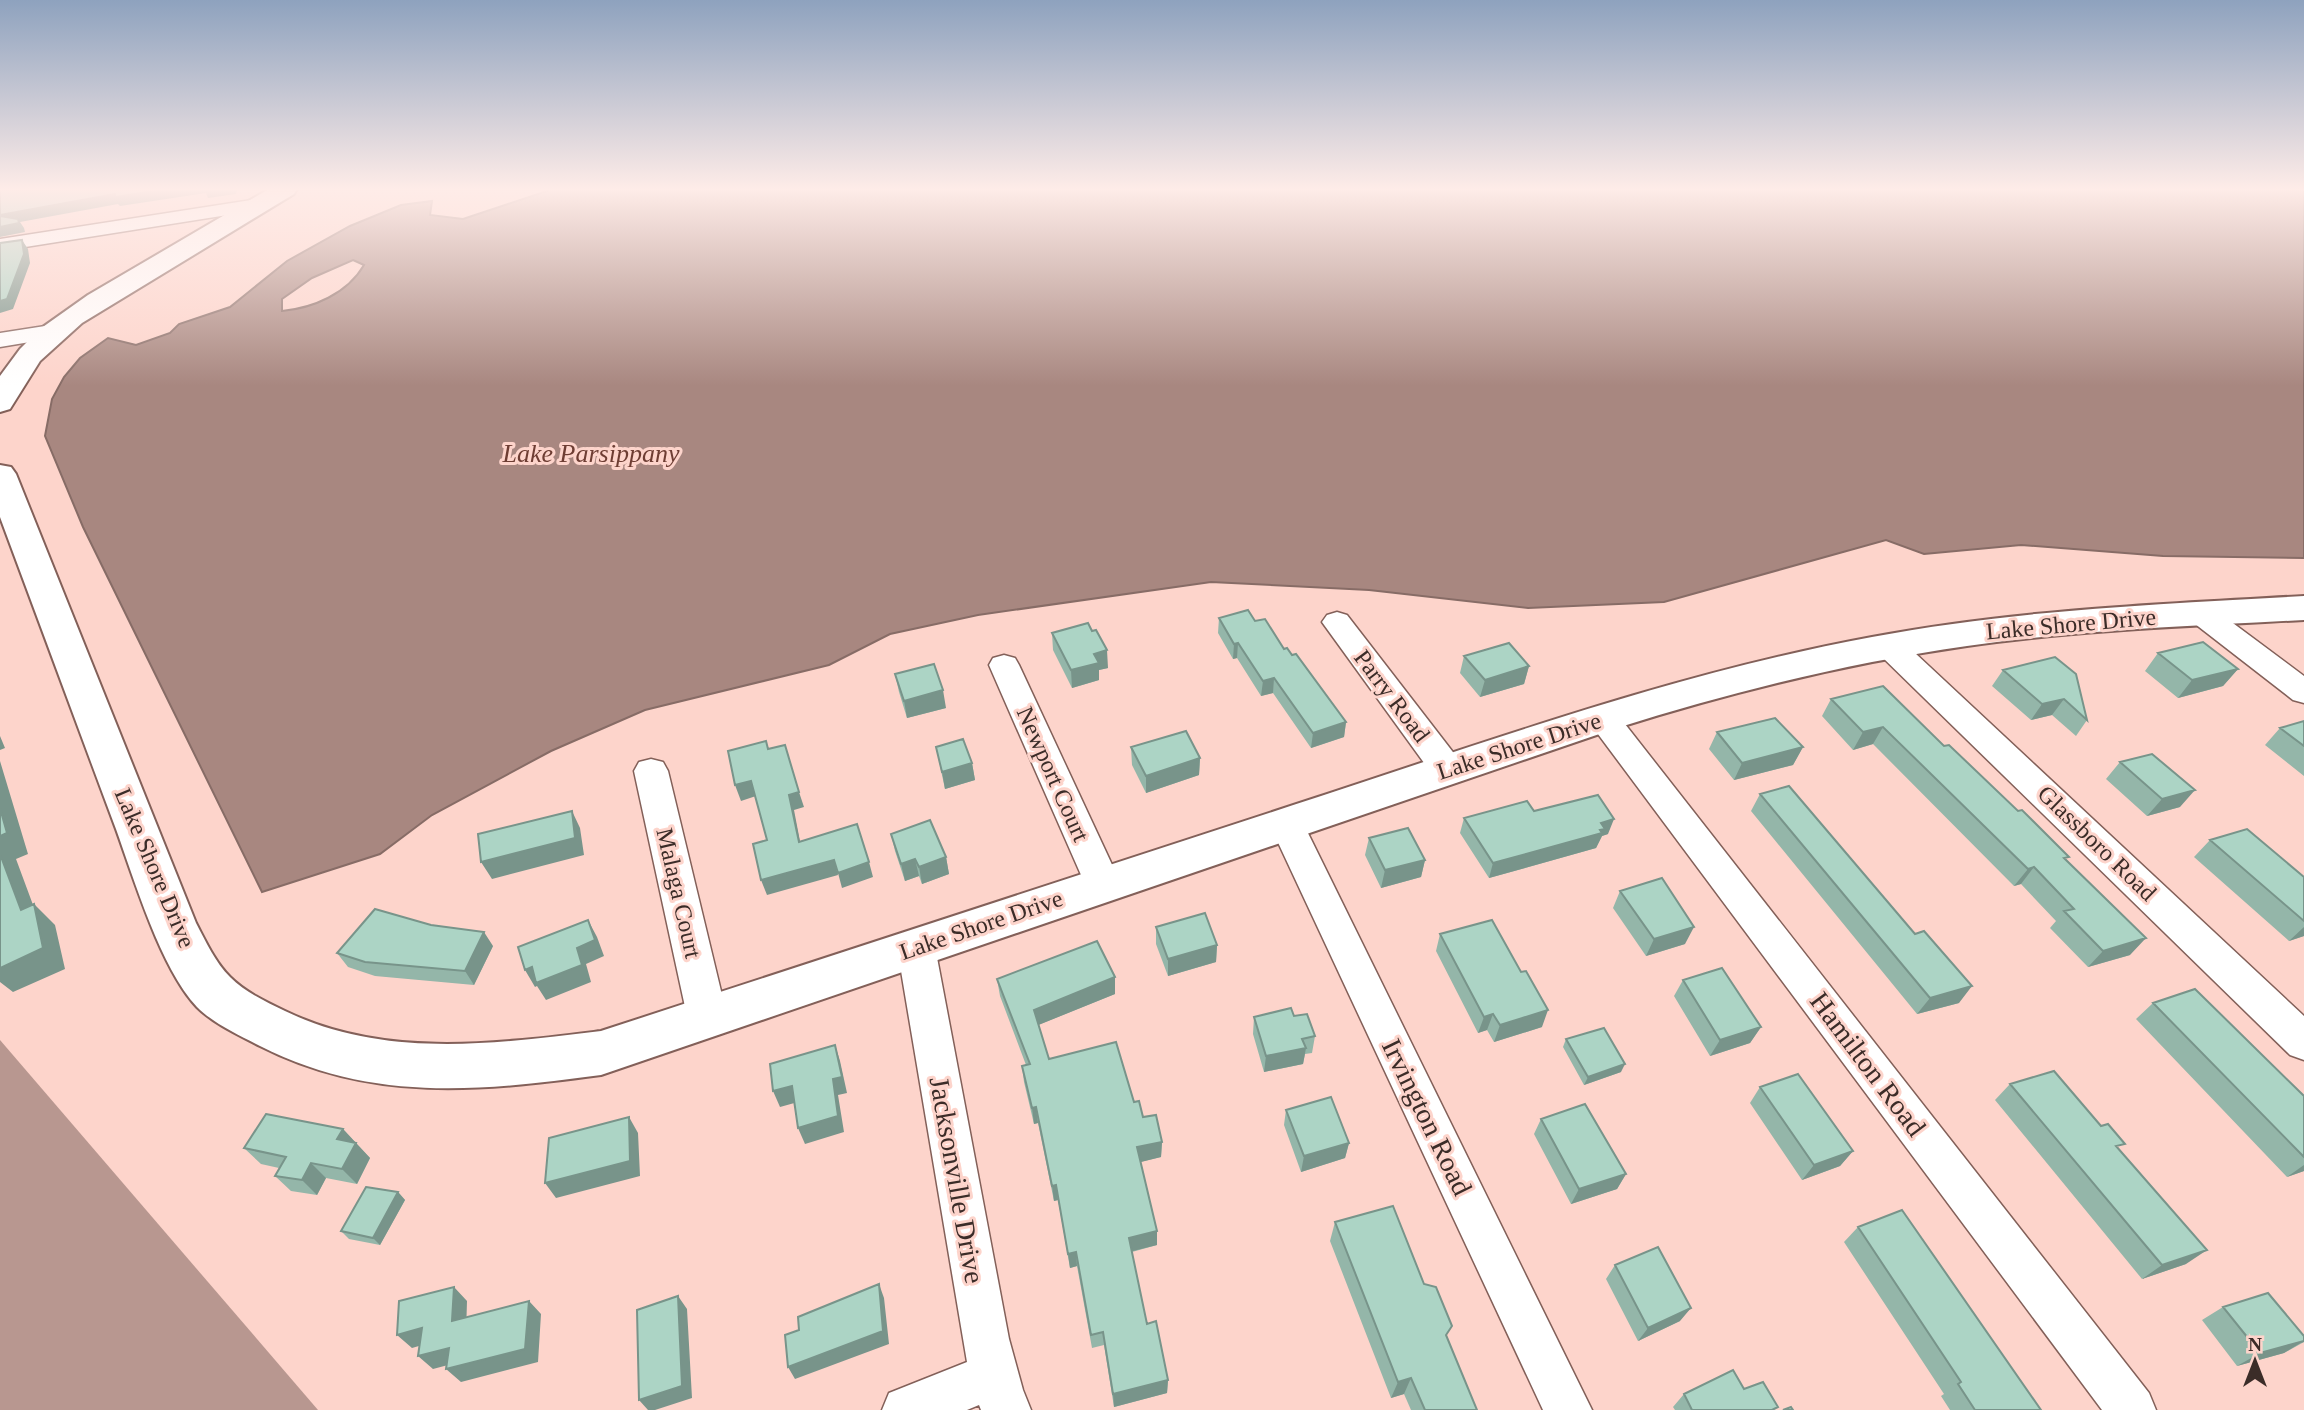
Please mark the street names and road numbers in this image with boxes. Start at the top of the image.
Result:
street label: Lake Shore Drive [1985,604,2157,644]
street label: Parry Road [1349,645,1435,747]
street label: Newport Court [1012,703,1094,846]
street label: Lake Shore Drive [1434,707,1604,785]
street label: Glassboro Road [2033,780,2161,906]
street label: Lake Shore Drive [110,784,200,952]
street label: Malaga Court [651,825,707,961]
street label: Lake Shore Drive [896,885,1066,965]
street label: Hamilton Road [1804,986,1932,1142]
street label: Irvington Road [1376,1034,1478,1200]
street label: Jacksonville Drive [924,1074,990,1286]

